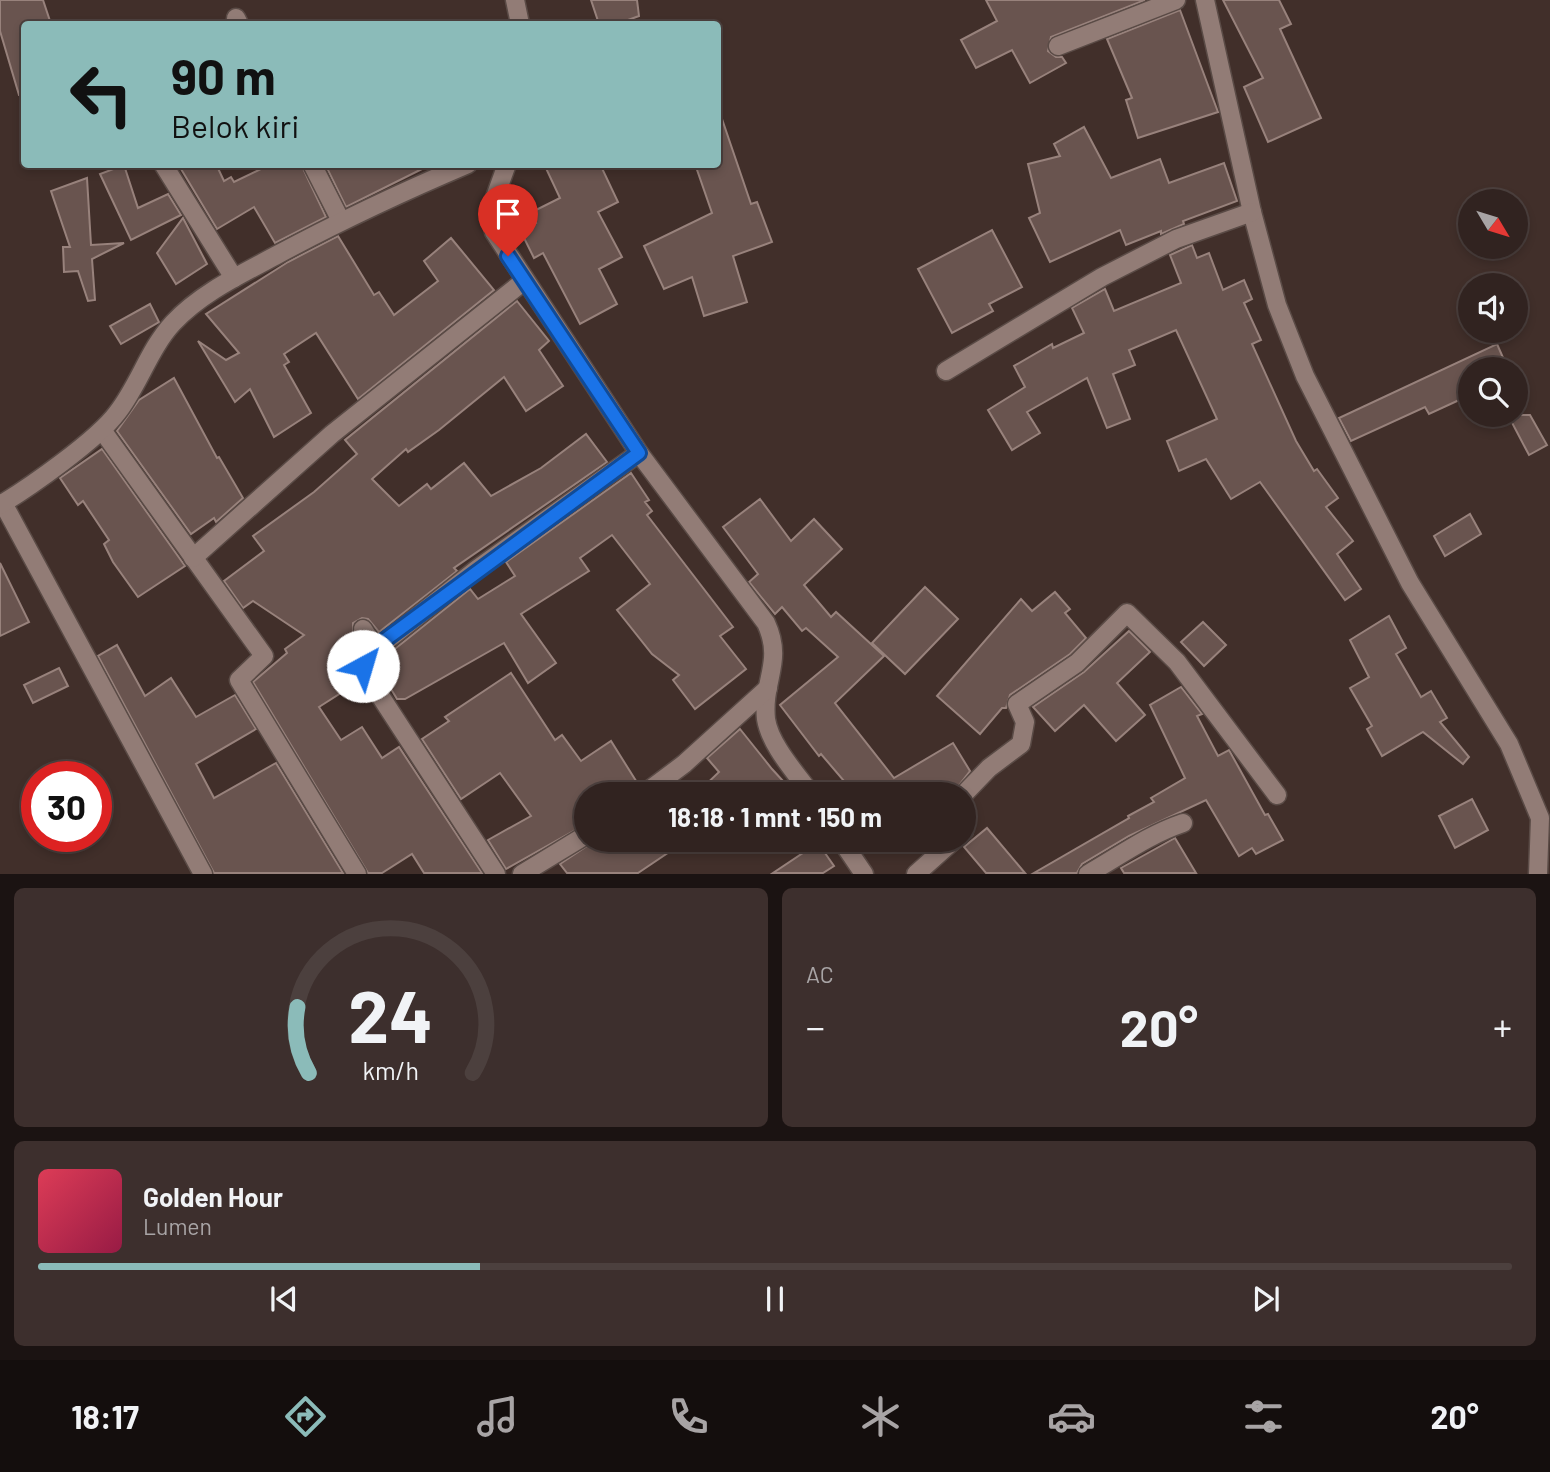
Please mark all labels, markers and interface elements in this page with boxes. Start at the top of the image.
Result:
text: 90 m [171,46,276,105]
icon: left [56,49,147,140]
text: Belok kiri [171,106,299,144]
pin [478,184,538,256]
north arrow [1458,189,1528,259]
map controls [1458,189,1528,427]
icon: arrive [489,195,527,233]
button: sound [1458,273,1528,343]
button: search [1458,357,1528,427]
position arrow [326,629,400,703]
speed limit sign: 30 [21,761,112,852]
text: 18:18 · 1 mnt · 150 m [668,801,882,832]
text: AC [806,960,834,988]
text: 24 [349,971,433,1059]
text: 20° [1120,995,1198,1057]
text: − [806,1003,825,1049]
text: + [1493,1003,1512,1049]
text: km/h [363,1055,419,1085]
text: Golden Hour [143,1181,283,1212]
text: Lumen [143,1212,212,1240]
icon: previous [265,1280,303,1318]
icon: pause [756,1280,794,1318]
icon: next [1247,1280,1285,1318]
icon: directions [281,1392,330,1441]
icon: music [473,1392,522,1441]
icon: phone [664,1392,713,1441]
icon: climate [856,1392,905,1441]
icon: car [1047,1392,1096,1441]
icon: filters [1239,1392,1288,1441]
text: 18:17 [71,1397,139,1435]
text: 20° [1430,1397,1479,1435]

